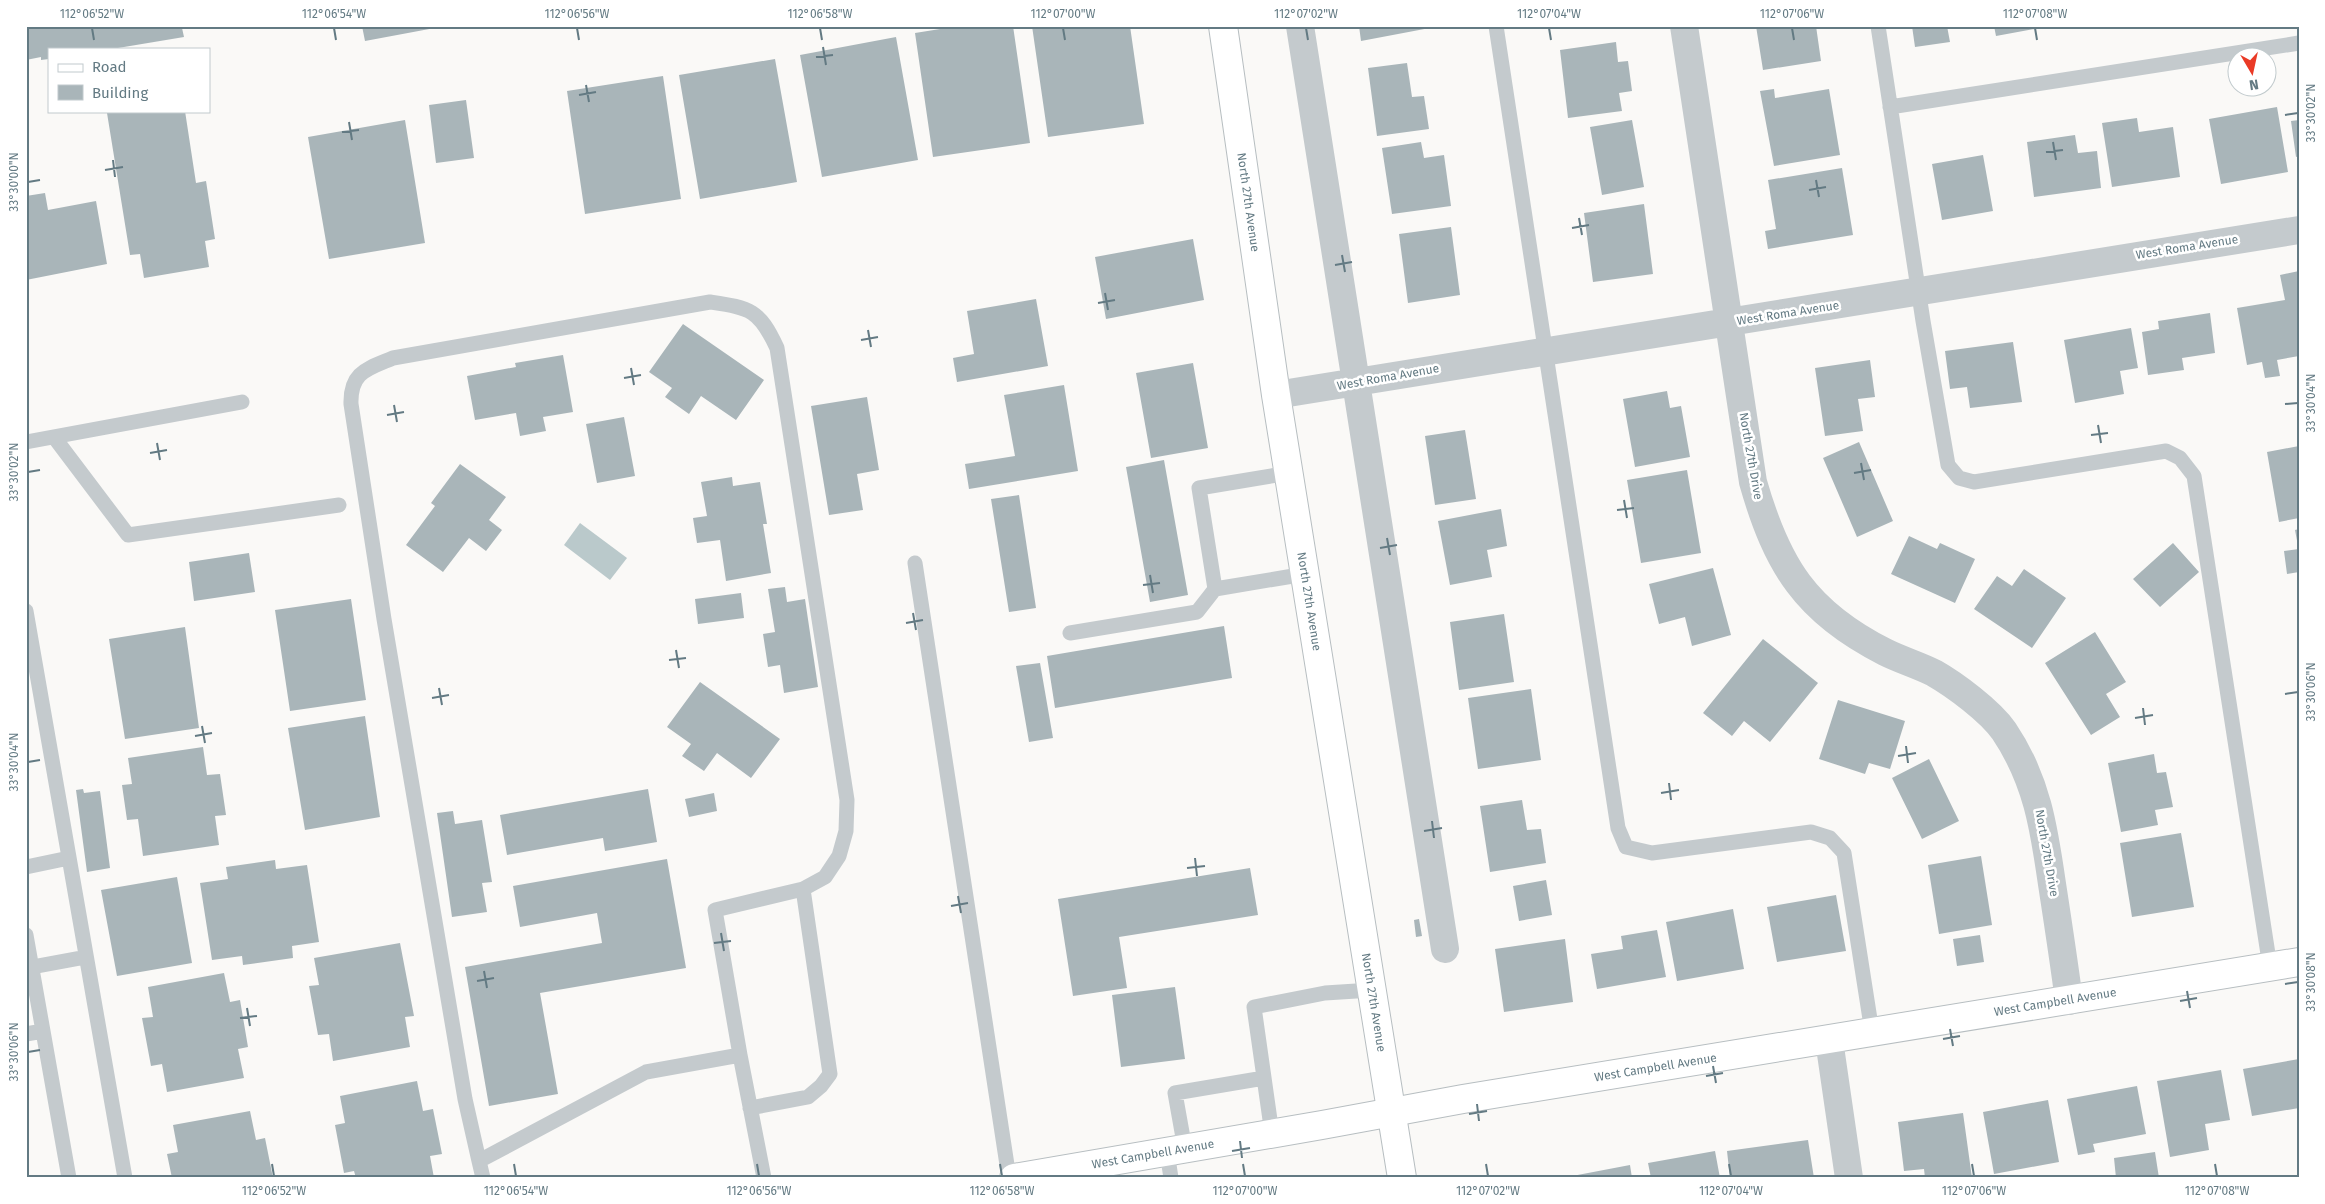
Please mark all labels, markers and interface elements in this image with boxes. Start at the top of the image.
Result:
text: 112°06'52"W [60,7,124,21]
text: 112°06'54"W [302,7,366,21]
text: 112°06'56"W [545,7,609,21]
text: 112°06'58"W [787,7,853,21]
text: 112°07'00"W [1031,7,1095,21]
text: 112°07'02"W [1274,7,1338,21]
text: 112°07'04"W [1517,7,1581,21]
text: 112°07'06"W [1760,7,1824,21]
text: 112°07'08"W [2003,7,2067,21]
legend [48,48,210,112]
north arrow [2228,48,2278,98]
text: Road [92,58,127,76]
text: N [2248,75,2260,93]
text: Building [92,84,148,102]
text: 33°30'02"N [2304,84,2318,142]
text: 33°30'00"N [7,152,21,212]
street label: North 27th Avenue [1234,152,1262,253]
street label: West Roma Avenue [2135,232,2239,262]
street label: West Roma Avenue [1736,298,1840,328]
street label: West Roma Avenue [1336,361,1440,393]
text: 33°30'04"N [2304,374,2318,432]
street label: North 27th Drive [1736,411,1766,501]
text: 33°30'02"N [7,443,21,501]
street label: North 27th Avenue [1294,551,1324,652]
text: 33°30'06"N [2304,662,2318,722]
text: 33°30'04"N [7,733,21,791]
street label: North 27th Drive [2032,808,2062,898]
street label: North 27th Avenue [1359,952,1389,1053]
text: 33°30'08"N [2304,952,2318,1012]
street label: West Campbell Avenue [1993,985,2117,1019]
text: 33°30'06"N [7,1022,21,1082]
street label: West Campbell Avenue [1593,1051,1718,1084]
street label: West Campbell Avenue [1091,1137,1215,1171]
text: 112°06'52"W [242,1184,306,1198]
text: 112°06'54"W [484,1184,548,1198]
text: 112°06'56"W [727,1184,791,1198]
text: 112°06'58"W [969,1184,1035,1198]
text: 112°07'00"W [1213,1184,1277,1198]
text: 112°07'02"W [1456,1184,1520,1198]
text: 112°07'04"W [1699,1184,1763,1198]
text: 112°07'06"W [1942,1184,2006,1198]
text: 112°07'08"W [2185,1184,2249,1198]

